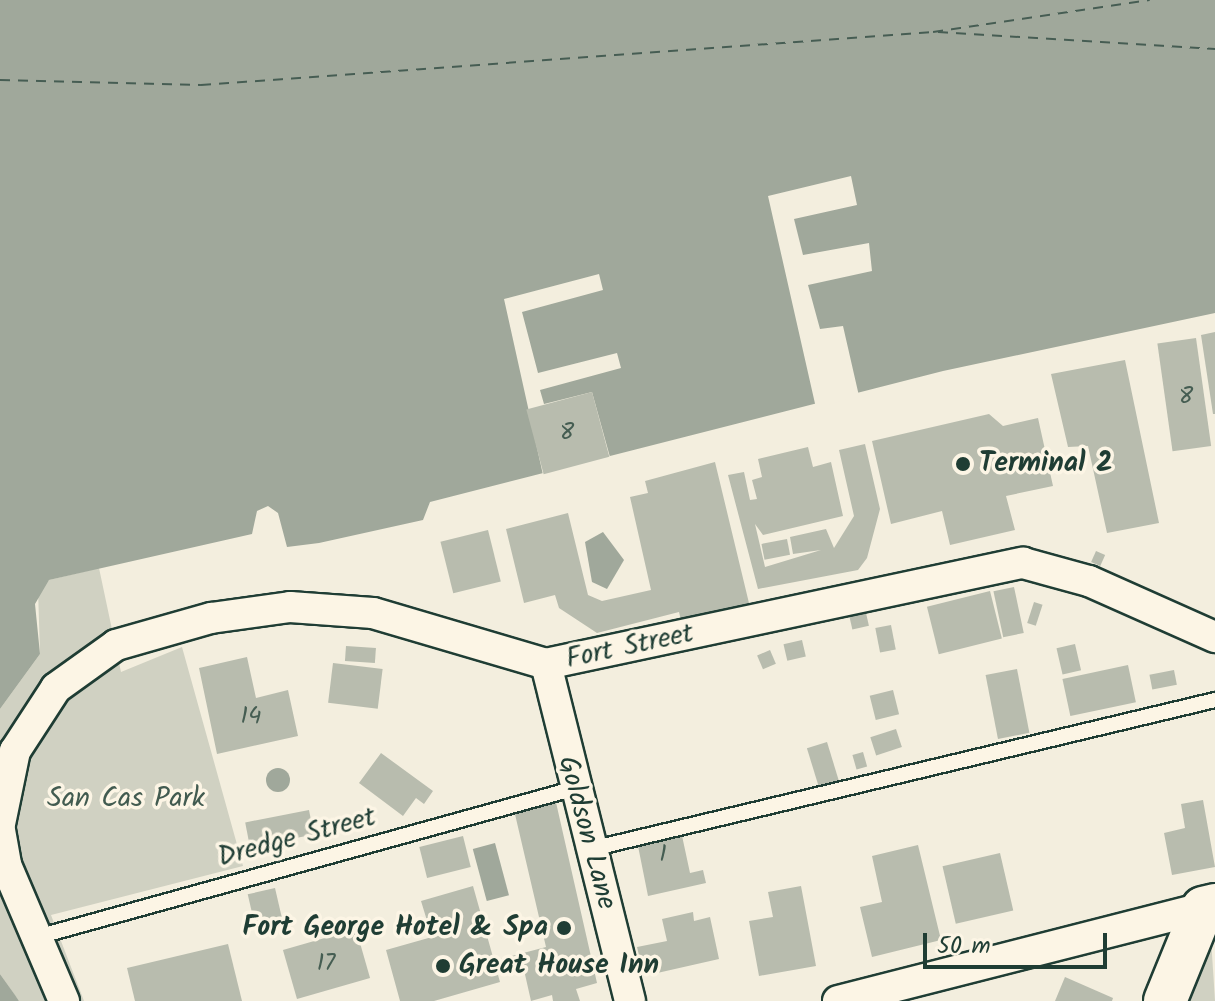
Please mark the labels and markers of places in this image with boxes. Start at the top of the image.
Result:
place label: Terminal 2 [979,447,1113,481]
marker: Terminal 2 [954,455,972,473]
place label: Fort George Hotel & Spa [242,911,548,945]
marker: Fort George Hotel & Spa [555,919,573,937]
place label: Great House Inn [459,949,659,983]
marker: Great House Inn [434,957,452,975]

